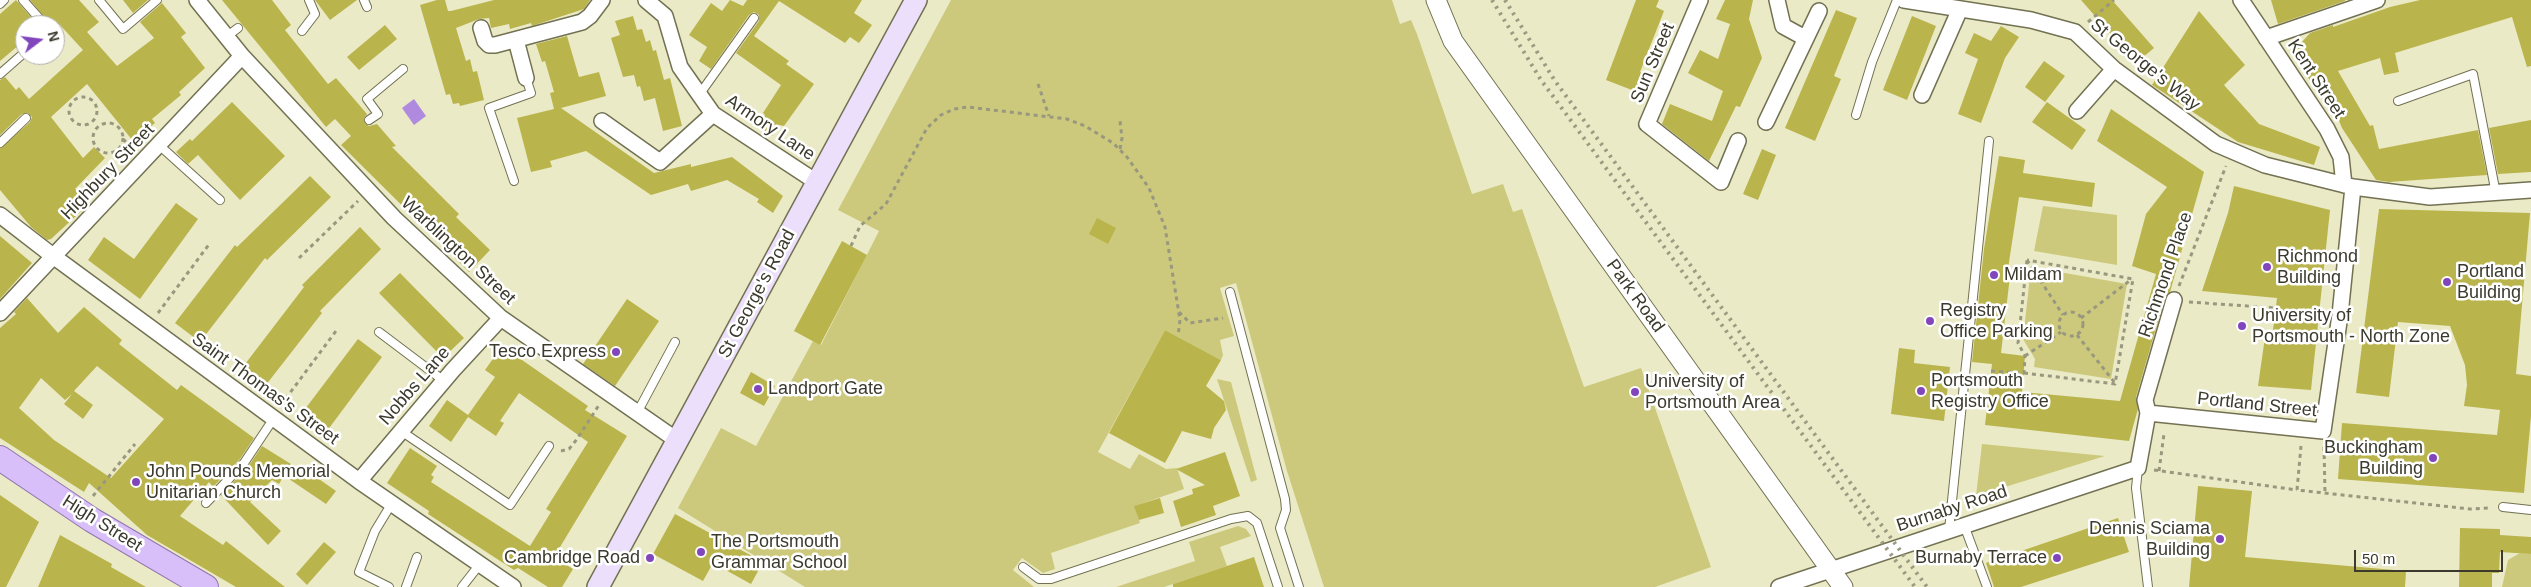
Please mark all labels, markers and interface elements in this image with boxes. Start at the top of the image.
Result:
street label: St George's Way [2086,14,2204,116]
north arrow [15,15,65,65]
street label: Sun Street [1626,20,1680,106]
text: N [44,29,63,43]
street label: Kent Street [2282,35,2350,123]
street label: Armory Lane [721,90,819,166]
street label: Highbury Street [57,120,159,224]
street label: Warblington Street [396,192,520,310]
street label: Richmond Place [2134,210,2198,340]
street label: St George's Road [714,226,800,362]
place label: Richmond Building [2277,246,2358,288]
street label: Park Road [1601,255,1669,337]
marker: Richmond Building [2261,261,2273,273]
place label: Portland Building [2457,261,2524,304]
place label: Mildam [2004,264,2062,286]
marker: Mildam [1988,269,2000,281]
marker: Portland Building [2441,276,2453,288]
place label: Registry Office Parking [1940,300,2053,342]
place label: University of Portsmouth - North Zone [2252,305,2450,348]
marker: Registry Office Parking [1924,315,1936,327]
marker: University of Portsmouth - North Zone [2236,320,2248,332]
street label: Saint Thomas's Street [187,328,343,450]
place label: Tesco Express [489,341,606,363]
street label: Nobbs Lane [375,342,455,430]
marker: Tesco Express [610,346,622,358]
place label: Portsmouth Registry Office [1931,370,2049,412]
place label: University of Portsmouth Area [1645,371,1780,414]
place label: Landport Gate [768,378,883,400]
marker: Landport Gate [752,383,764,395]
marker: Portsmouth Registry Office [1915,385,1927,397]
marker: University of Portsmouth Area [1629,386,1641,398]
street label: Portland Street [2196,388,2318,422]
place label: Buckingham Building [2324,437,2423,479]
marker: Buckingham Building [2427,452,2439,464]
place label: John Pounds Memorial Unitarian Church [146,461,330,504]
marker: John Pounds Memorial Unitarian Church [130,476,142,488]
street label: Burnaby Road [1894,481,2010,537]
street label: High Street [58,491,146,557]
place label: Dennis Sciama Building [2089,518,2210,560]
place label: The Portsmouth Grammar School [711,531,847,574]
marker: Dennis Sciama Building [2214,533,2226,545]
scale bar [2356,540,2505,572]
marker: The Portsmouth Grammar School [695,546,707,558]
place label: Cambridge Road [504,547,640,569]
place label: Burnaby Terrace [1915,547,2047,569]
text: 50 m [2362,550,2395,567]
marker: Cambridge Road [644,552,656,564]
marker: Burnaby Terrace [2051,552,2063,564]

